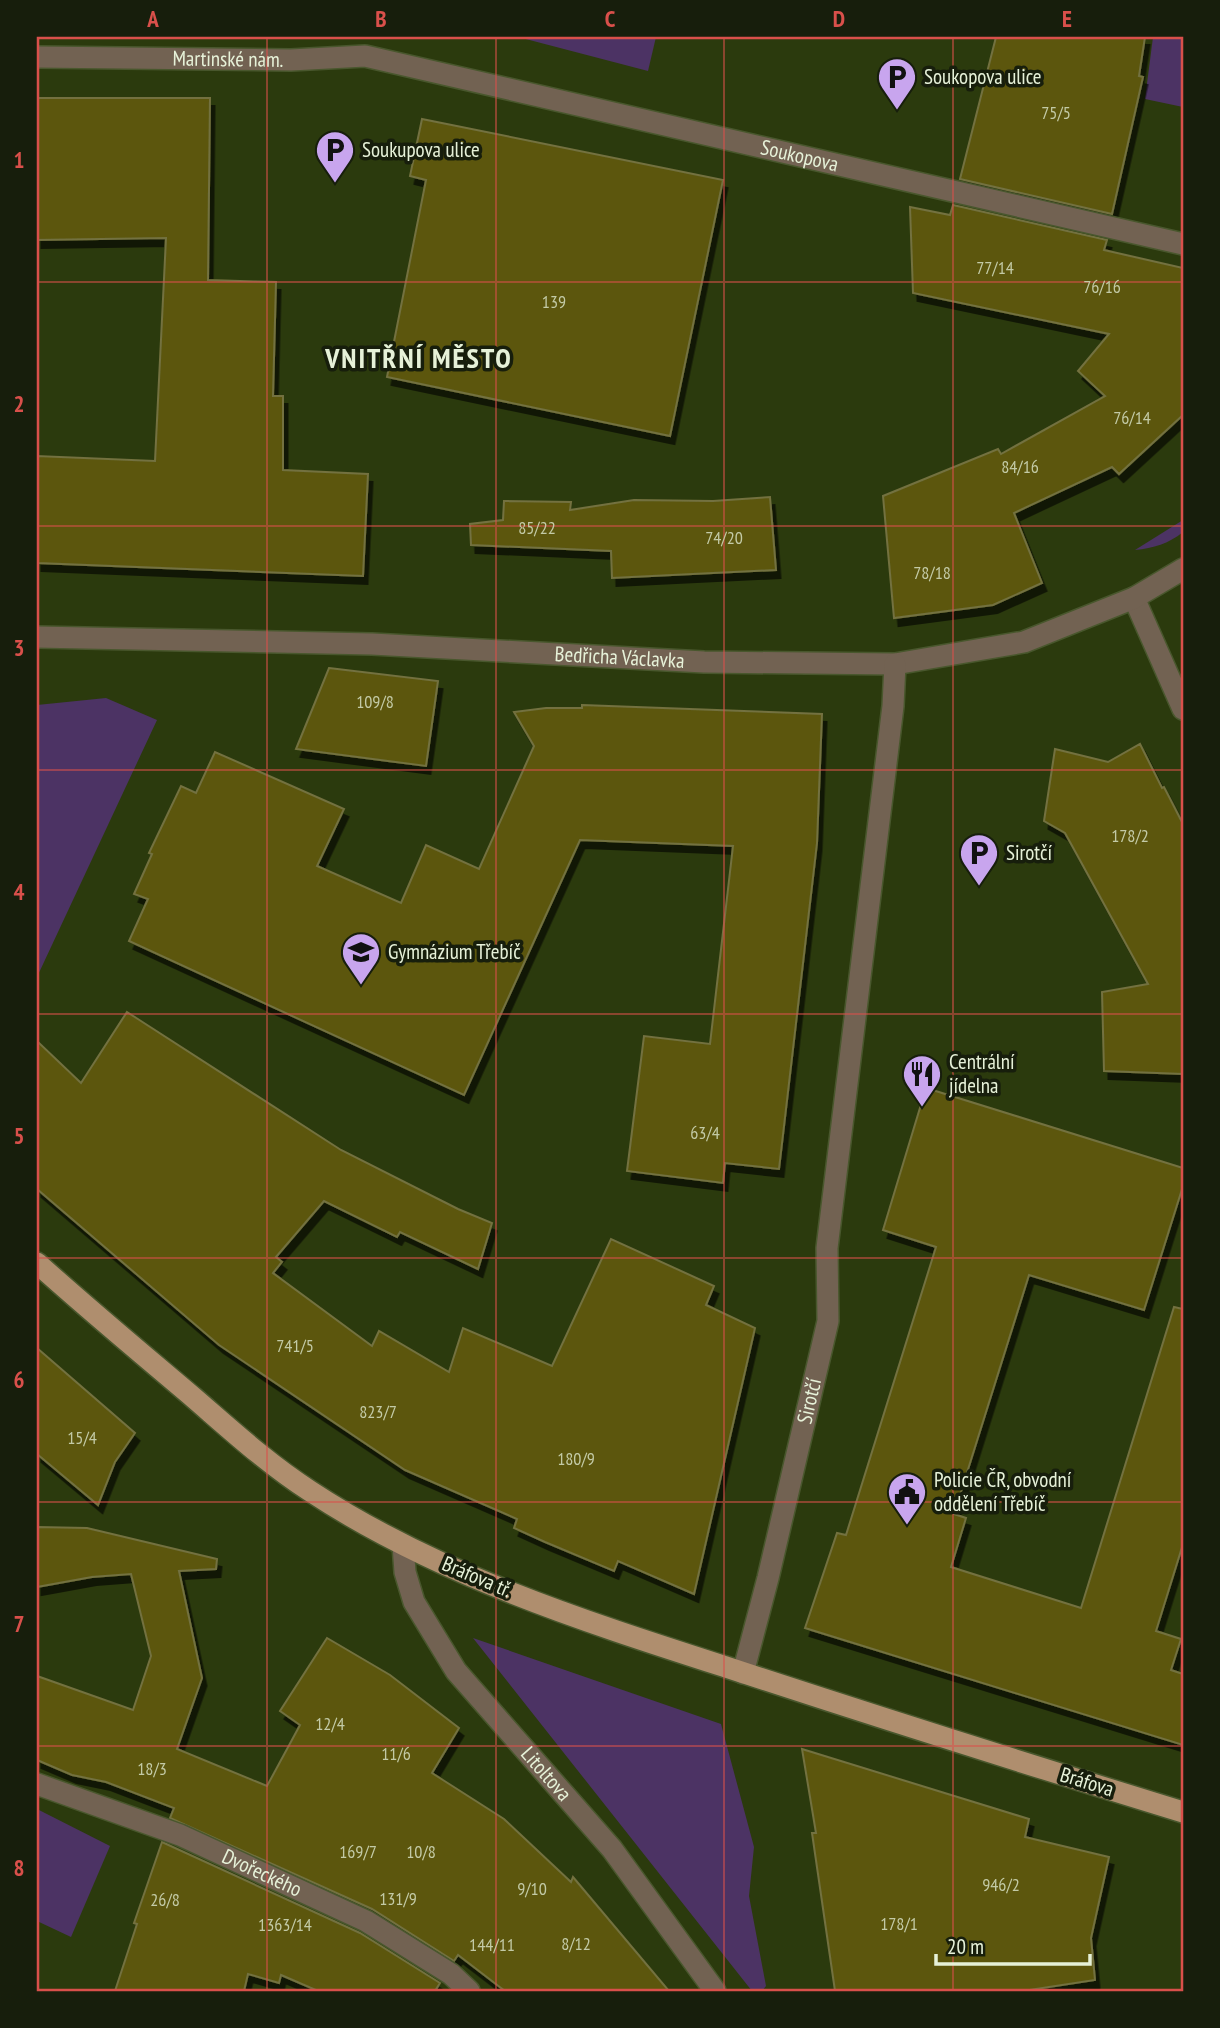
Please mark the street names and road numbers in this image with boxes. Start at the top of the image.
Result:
street label: Martinské nám. [172,45,284,73]
street label: Soukopova [758,133,841,177]
street label: Bedřicha Václavka [554,640,685,674]
street label: Sirotčí [790,1375,827,1426]
street label: Bráfova tř. [438,1550,516,1603]
street label: Litoltova [515,1741,578,1807]
street label: Bráfova [1057,1761,1117,1802]
street label: Dvořeckého [218,1842,306,1902]

